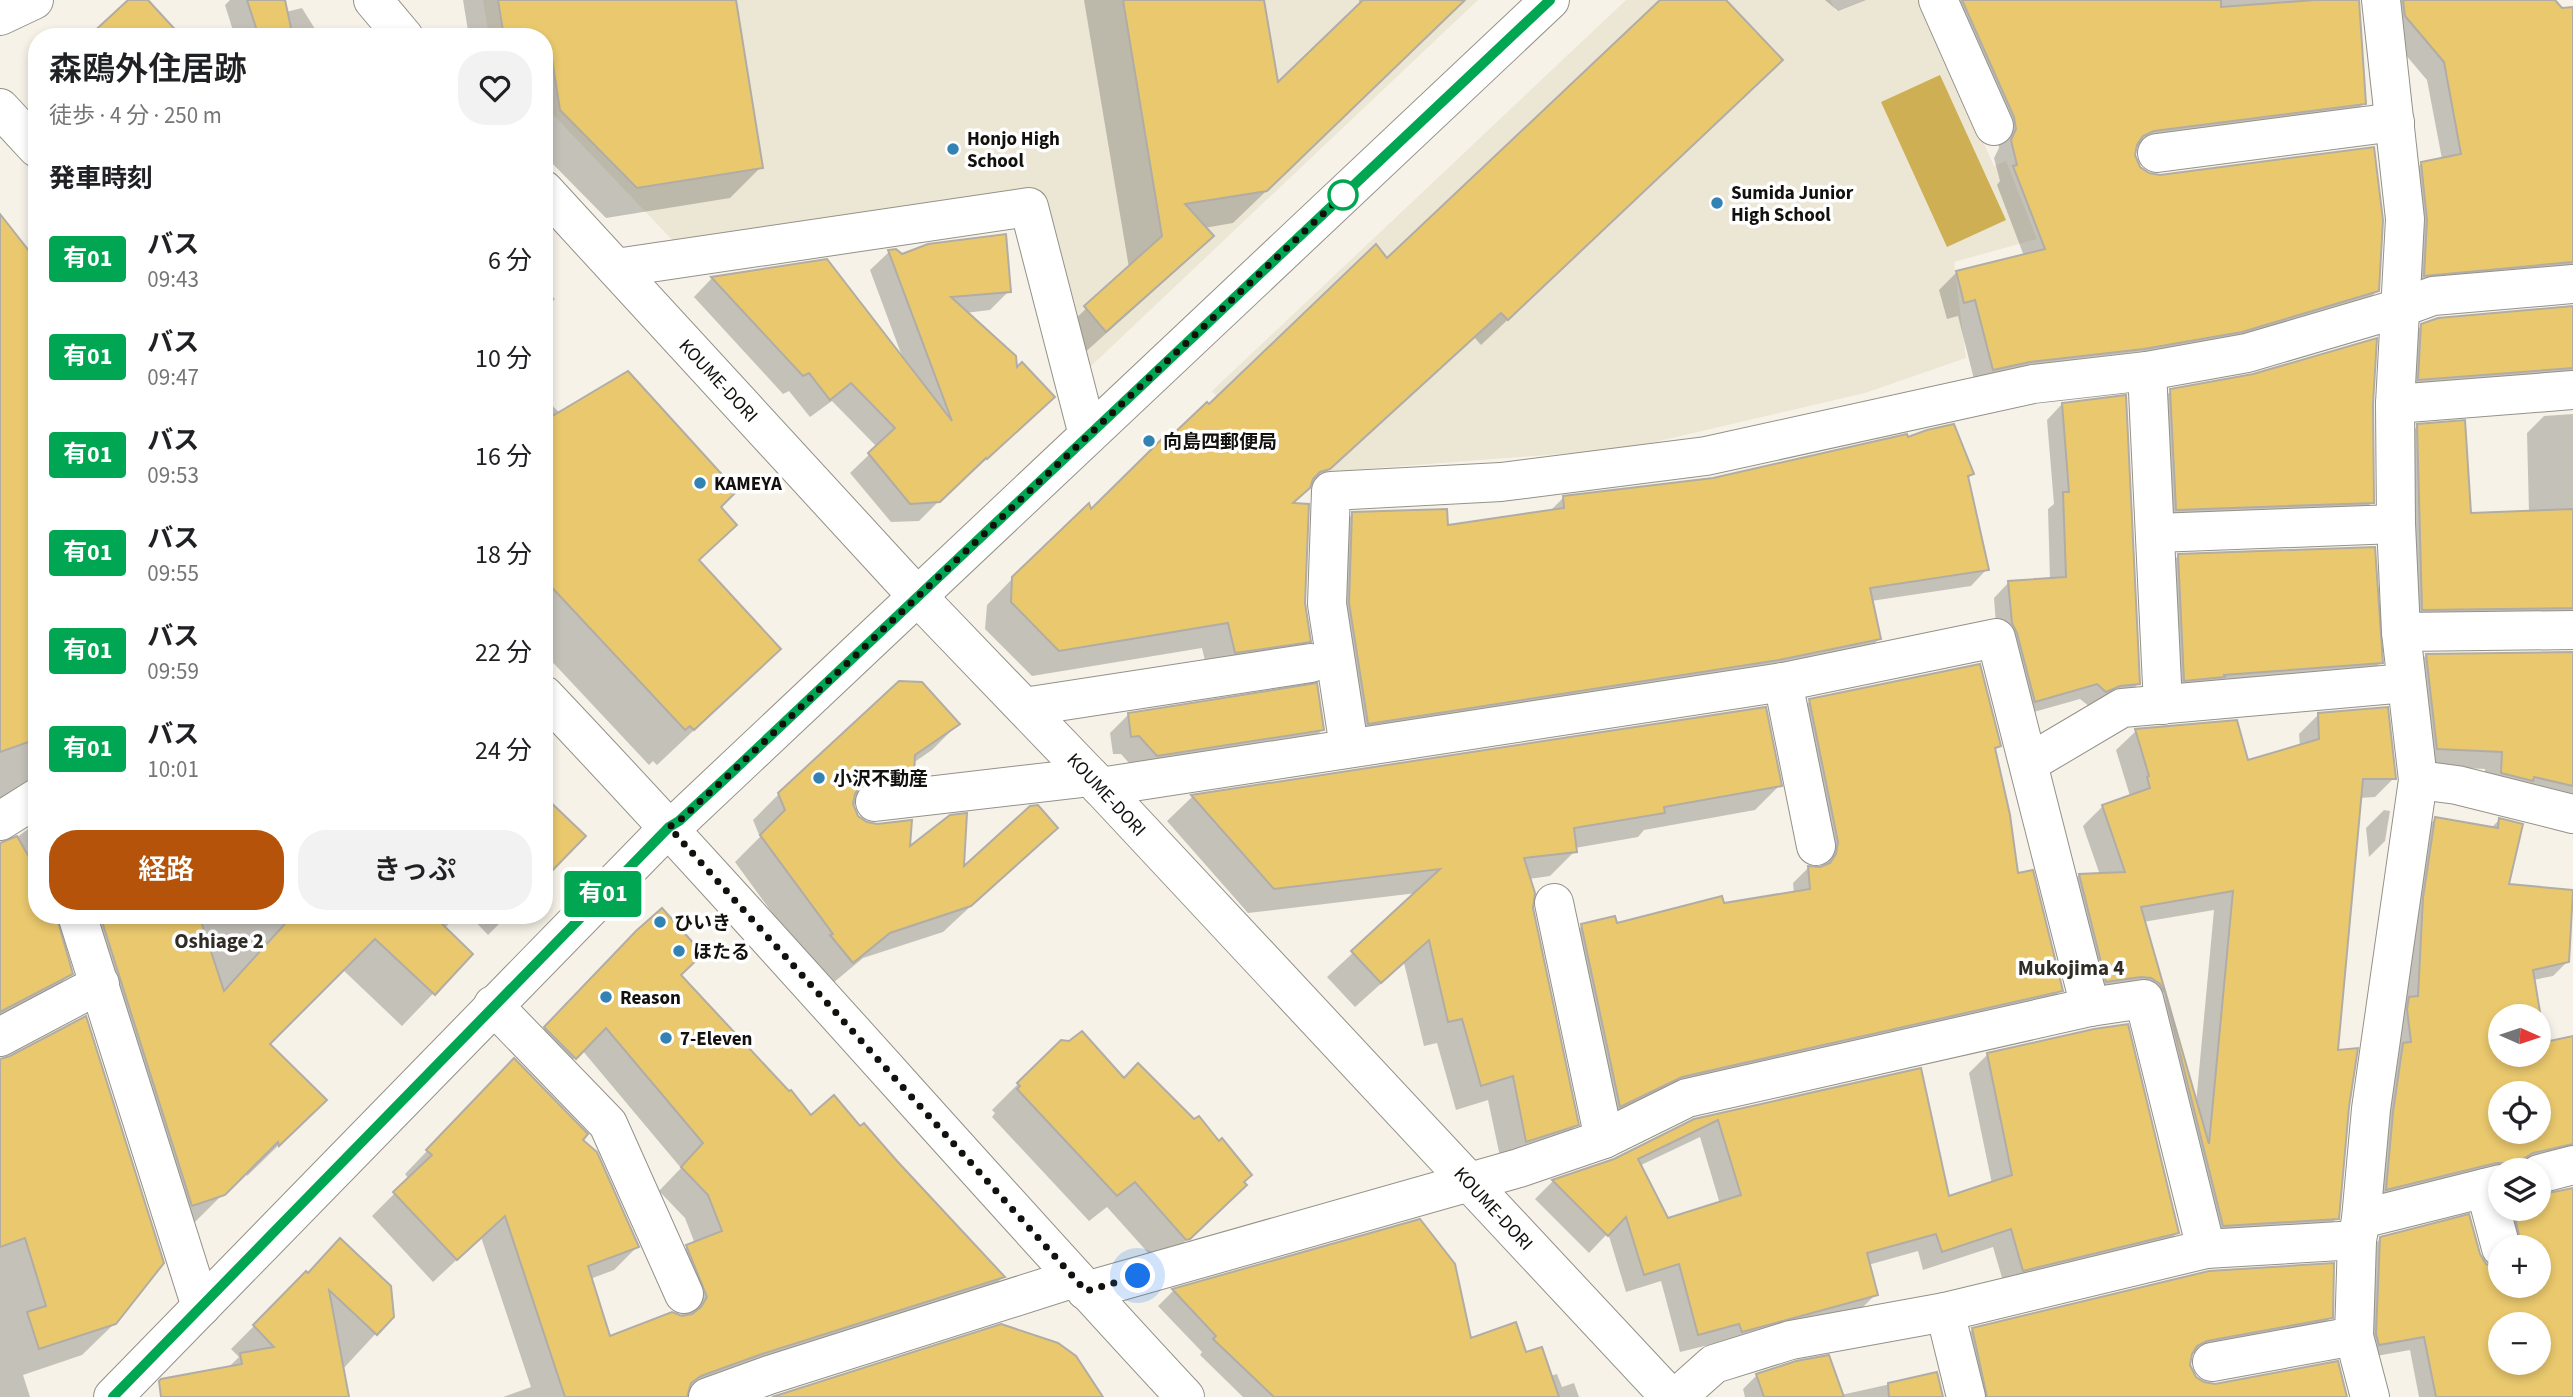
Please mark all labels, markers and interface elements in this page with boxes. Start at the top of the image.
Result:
text: 森鴎外住居跡 [49,46,247,93]
button: heart [458,51,532,125]
text: 徒歩 · 4 分 · 250 m [49,99,222,132]
place label: Honjo High School [967,126,1060,175]
marker: Honjo High School [945,141,961,157]
text: 発車時刻 [49,160,153,197]
unlabelled marker [1328,180,1358,210]
place label: Sumida Junior High School [1731,180,1854,229]
marker: Sumida Junior High School [1709,195,1725,211]
text: バス [147,226,199,263]
text: 有01 [63,241,112,276]
text: 6 分 [488,242,532,279]
text: 09:43 [147,263,199,296]
text: バス [147,324,199,361]
street label: KOUME-DORI [672,333,764,429]
text: 有01 [63,339,112,374]
text: 10 分 [475,340,532,377]
text: 09:47 [147,361,199,394]
text: バス [147,422,199,459]
place label: 向島四郵便局 [1163,429,1277,456]
marker: 向島四郵便局 [1141,433,1157,449]
text: 有01 [63,437,112,472]
text: 16 分 [475,438,532,475]
text: 09:53 [147,459,199,492]
place label: KAMEYA [714,471,782,498]
marker: KAMEYA [692,475,708,491]
text: バス [147,520,199,557]
text: 有01 [63,535,112,570]
text: 18 分 [475,536,532,573]
text: 09:55 [147,557,199,590]
text: バス [147,618,199,655]
text: 有01 [63,633,112,668]
text: 22 分 [475,634,532,671]
text: 09:59 [147,655,199,688]
text: バス [147,716,199,753]
text: 有01 [63,731,112,766]
text: 24 分 [475,732,532,769]
street label: KOUME-DORI [1060,747,1152,843]
text: 10:01 [147,753,199,786]
place label: 小沢不動産 [833,766,928,793]
marker: 小沢不動産 [811,770,827,786]
button: 経路 [49,830,284,910]
button: きっぷ [298,830,532,910]
line badge: 有01 [563,871,643,917]
text: 有01 [578,876,628,911]
place label: ひいき [674,910,731,937]
marker: ひいき [652,914,668,930]
district label: Oshiage 2 [174,926,264,956]
place label: ほたる [693,939,750,966]
marker: ほたる [671,943,687,959]
district label: Mukojima 4 [2018,953,2124,983]
place label: Reason [620,985,681,1012]
marker: Reason [598,989,614,1005]
north arrow [2488,1004,2552,1068]
map controls [2488,1004,2551,1375]
place label: 7-Eleven [680,1026,752,1053]
marker: 7-Eleven [658,1030,674,1046]
button: locate [2488,1081,2551,1144]
button: layers [2488,1158,2551,1221]
street label: KOUME-DORI [1447,1161,1539,1257]
button: + [2488,1235,2551,1298]
your location [1120,1258,1155,1293]
button: − [2488,1312,2551,1375]

